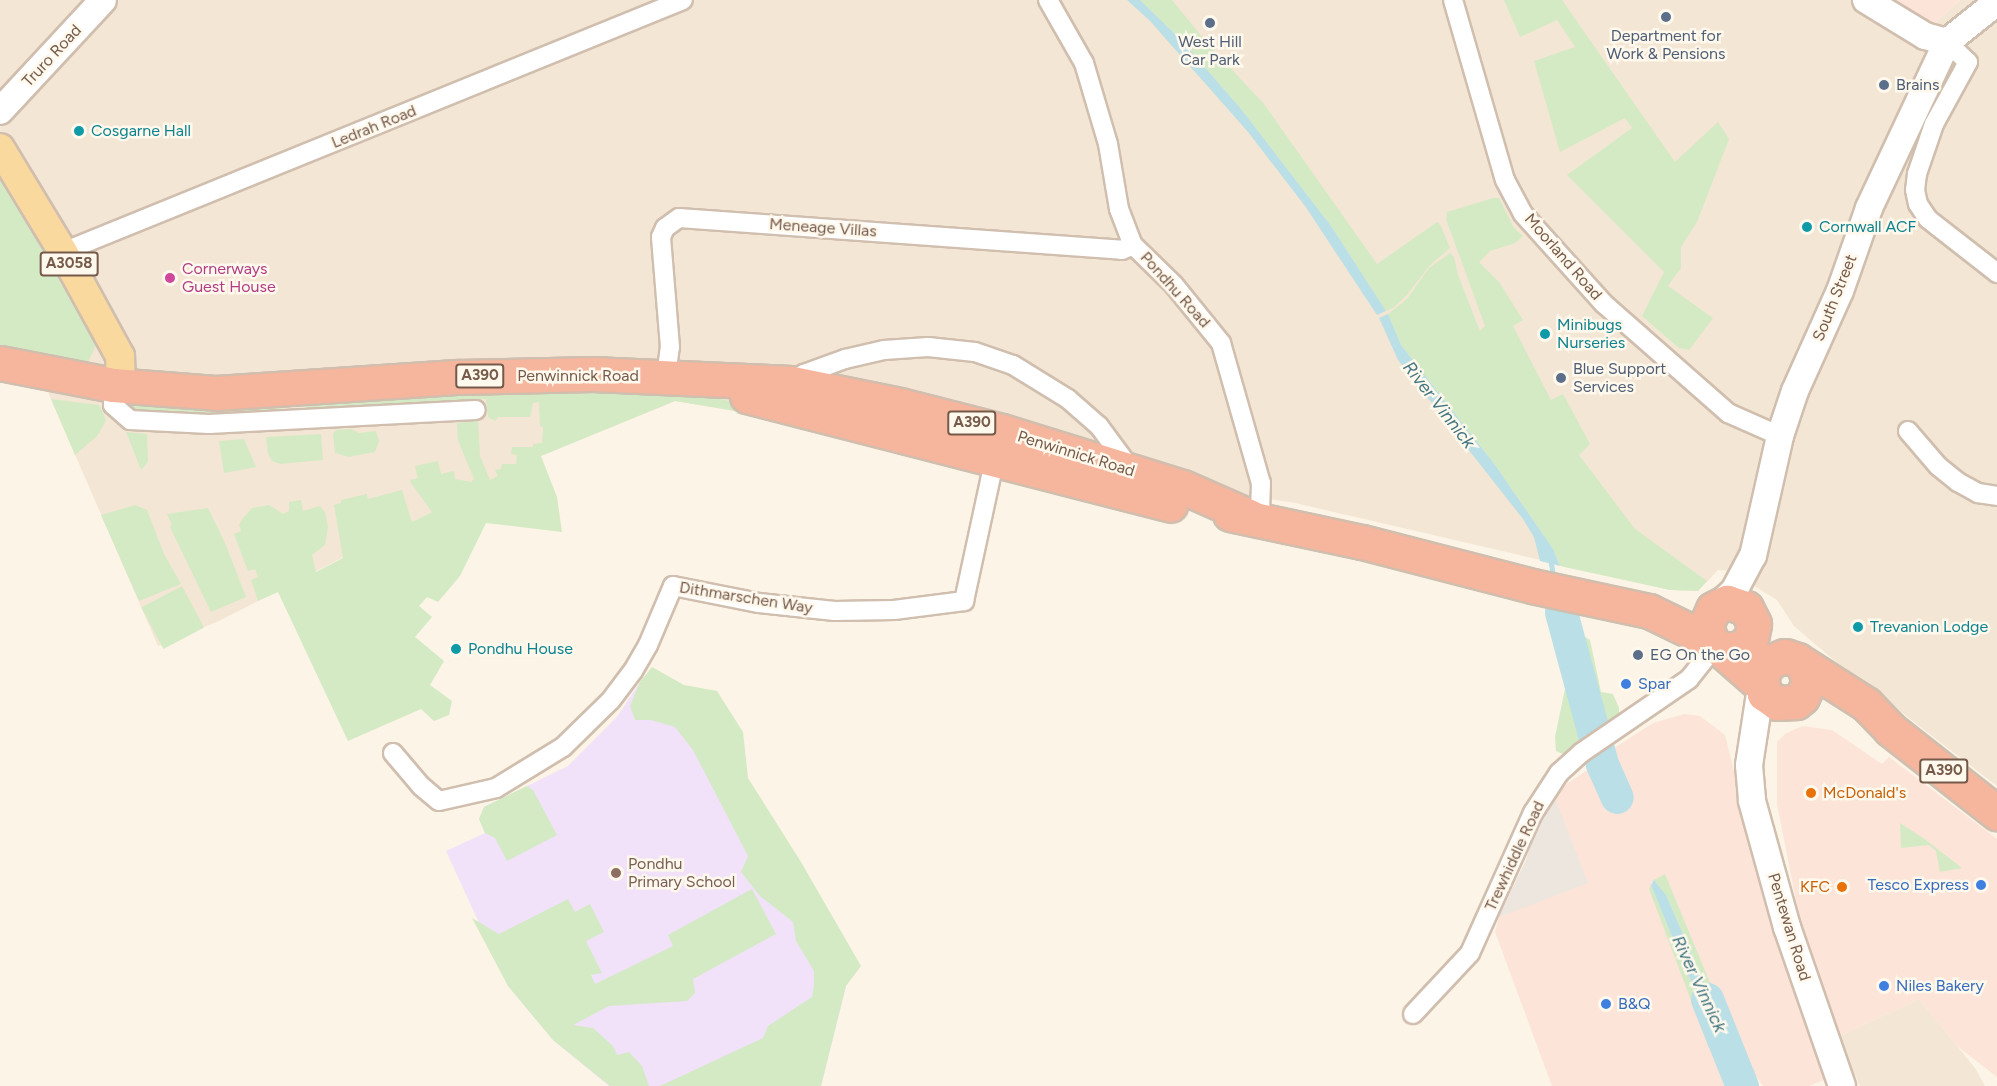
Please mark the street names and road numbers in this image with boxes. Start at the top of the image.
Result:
street label: Truro Road [18,21,86,91]
street label: Ledrah Road [329,101,419,153]
street label: Moorland Road [1520,210,1606,304]
street label: Meneage Villas [769,215,877,241]
street label: Pondhu Road [1136,248,1214,332]
road number: A3058 [39,252,99,276]
street label: South Street [1809,252,1861,344]
road number: A390 [454,364,506,388]
street label: Penwinnick Road [517,366,639,386]
road number: A390 [946,411,998,435]
street label: Penwinnick Road [1015,427,1137,481]
street label: Dithmarschen Way [678,578,814,618]
road number: A390 [1918,759,1970,783]
street label: Trewhiddle Road [1481,798,1549,914]
street label: Pentewan Road [1764,871,1814,983]

